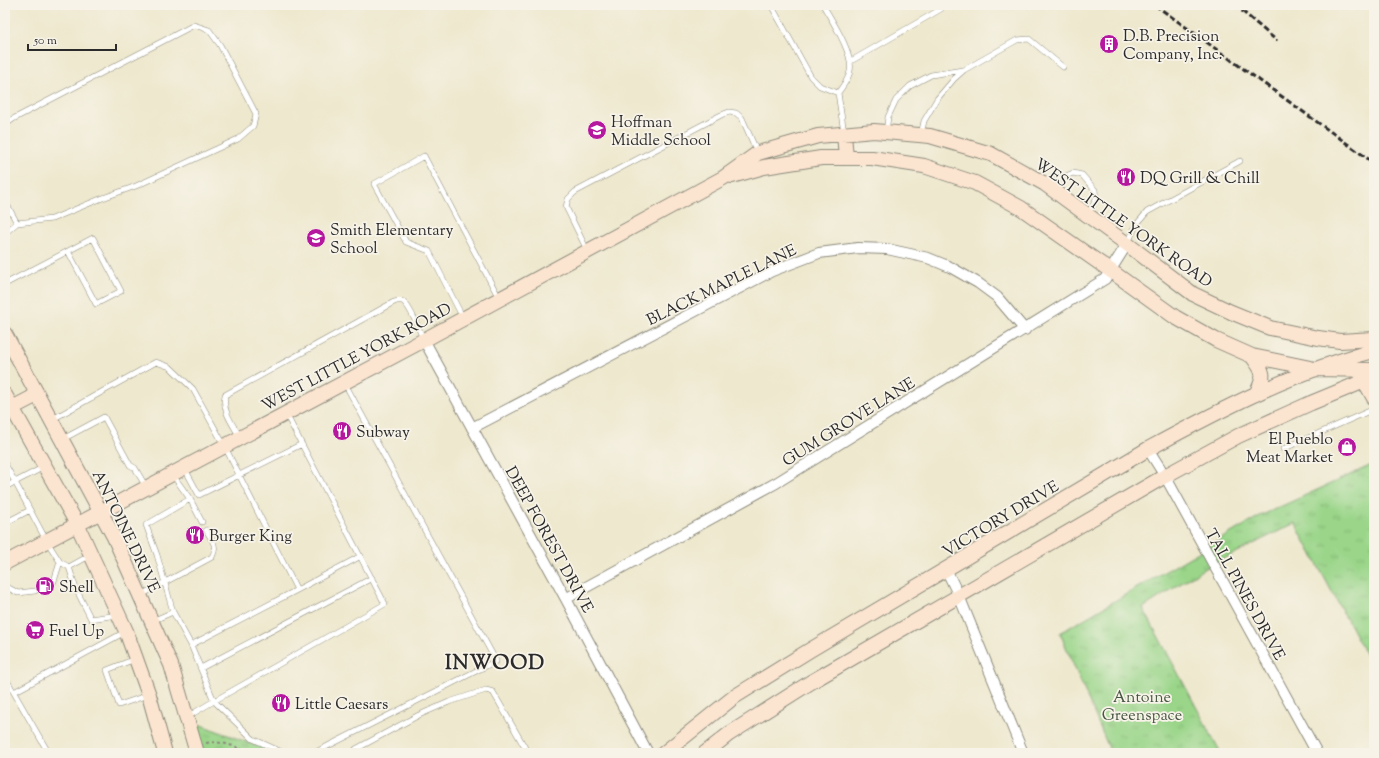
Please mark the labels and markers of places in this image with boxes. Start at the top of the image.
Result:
place label: D.B. Precision Company, Inc. [1123,26,1223,67]
building icon: D.B. Precision Company, Inc. [1098,33,1120,55]
place label: Hoffman Middle School [611,112,712,153]
school or university icon: Hoffman Middle School [586,119,608,141]
restaurant icon: DQ Grill & Chill [1115,166,1137,188]
place label: DQ Grill & Chill [1140,168,1260,191]
place label: Smith Elementary School [330,220,453,261]
school or university icon: Smith Elementary School [305,227,327,249]
restaurant icon: Subway [331,420,353,442]
place label: Subway [356,422,410,445]
place label: El Pueblo Meat Market [1246,429,1334,470]
shop icon: El Pueblo Meat Market [1336,436,1358,458]
restaurant icon: Burger King [184,524,206,546]
place label: Burger King [209,526,292,549]
fuel station icon: Shell [34,575,56,597]
place label: Shell [59,577,95,600]
supermarket icon: Fuel Up [24,619,46,641]
place label: Fuel Up [49,621,104,644]
restaurant icon: Little Caesars [270,692,292,714]
place label: Little Caesars [295,694,388,717]

